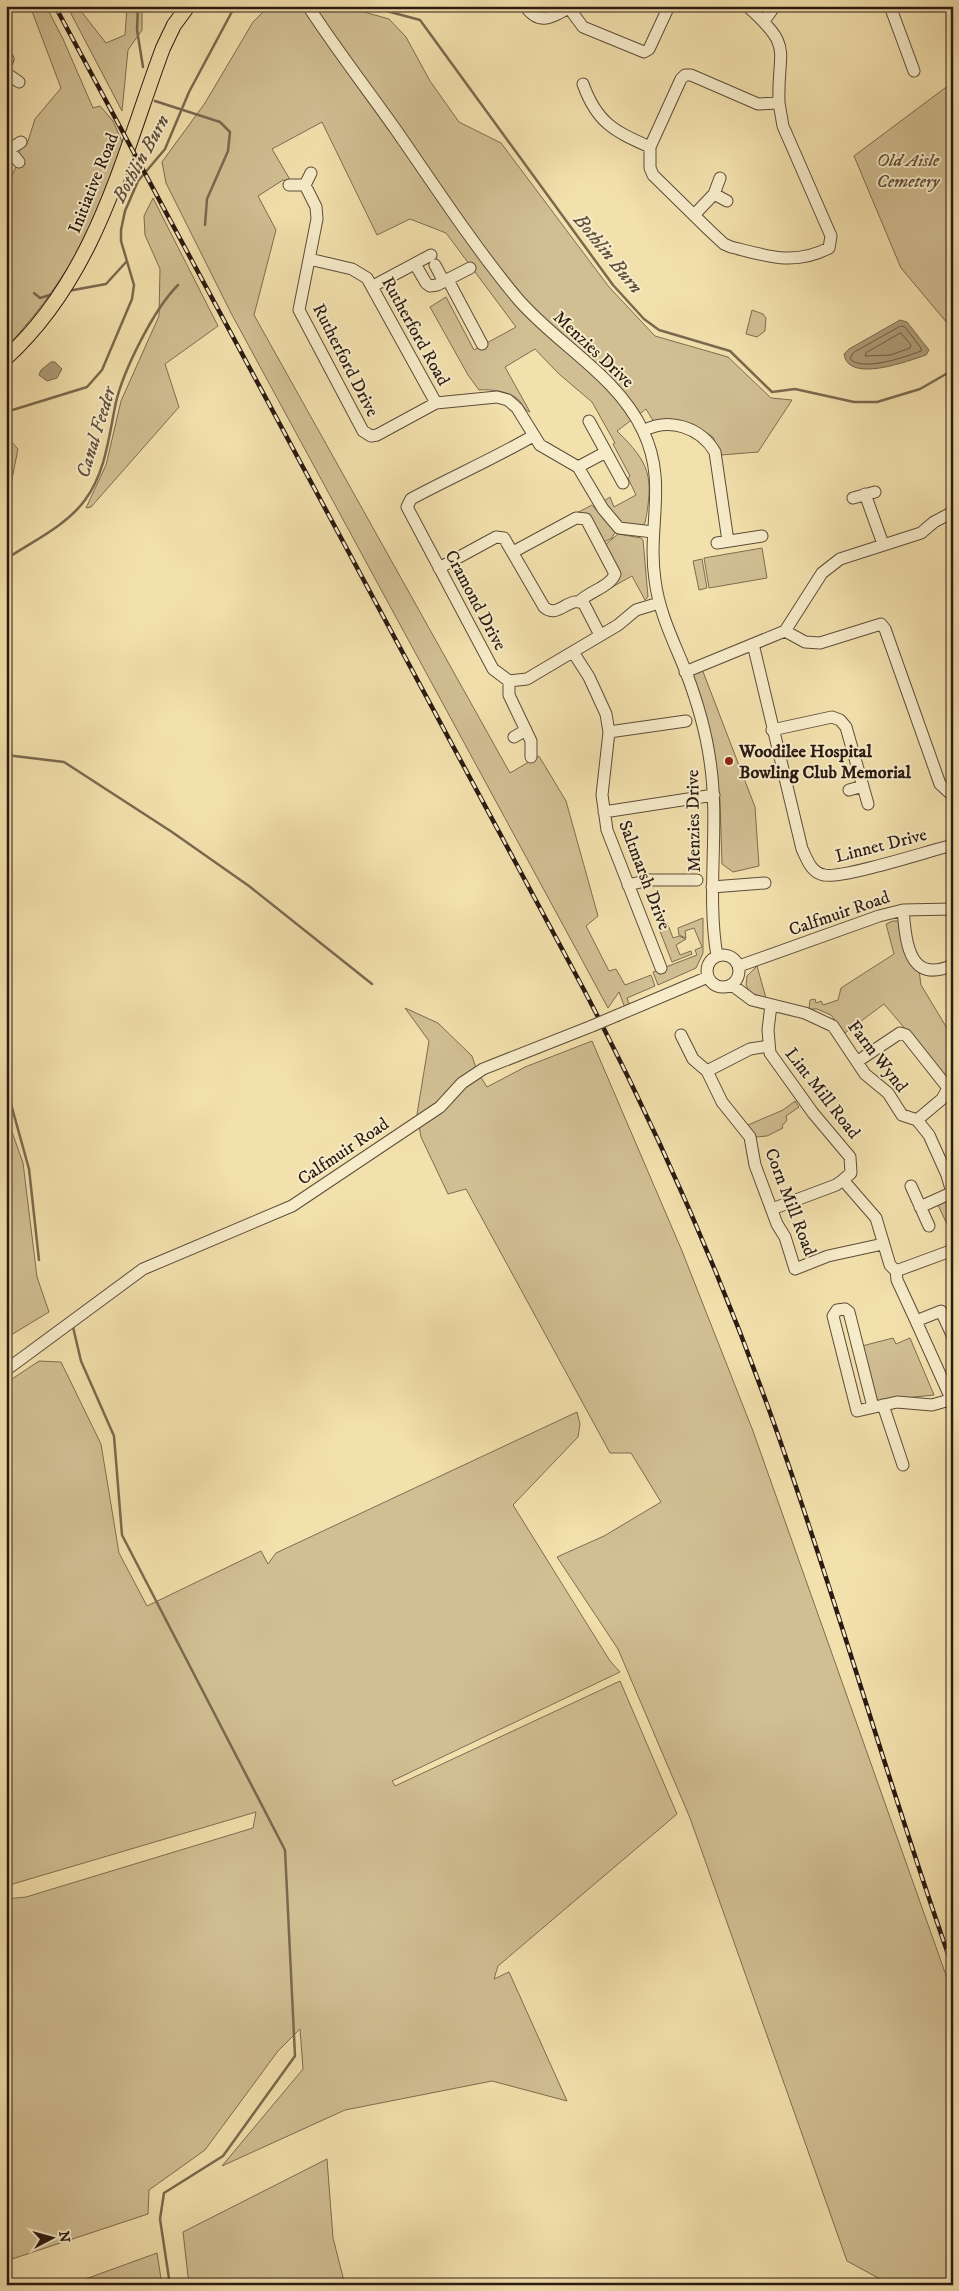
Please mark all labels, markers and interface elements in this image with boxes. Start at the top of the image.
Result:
water label: Bothlin Burn [107,111,175,207]
street label: Initiative Road [64,130,124,237]
park label: Old Aisle Cemetery [877,150,940,193]
water label: Bothlin Burn [568,209,647,299]
street label: Rutherford Road [376,273,454,390]
street label: Rutherford Drive [307,300,383,421]
street label: Menzies Drive [548,307,638,393]
water label: Canal Feeder [72,382,122,481]
street label: Cramond Drive [439,546,511,655]
place label: Woodilee Hospital Bowling Club Memorial [738,741,911,784]
marker: Woodilee Hospital Bowling Club Memorial [723,755,735,767]
street label: Menzies Drive [682,769,706,873]
street label: Saltmarsh Drive [613,818,675,933]
street label: Linnet Drive [833,824,929,868]
street label: Calfmuir Road [786,886,893,941]
street label: Farm Wynd [842,1016,912,1097]
street label: Lint Mill Road [780,1044,865,1144]
street label: Calfmuir Road [294,1113,393,1190]
street label: Corn Mill Road [759,1145,821,1259]
north arrow [28,2214,78,2264]
text: N [54,2230,74,2244]

